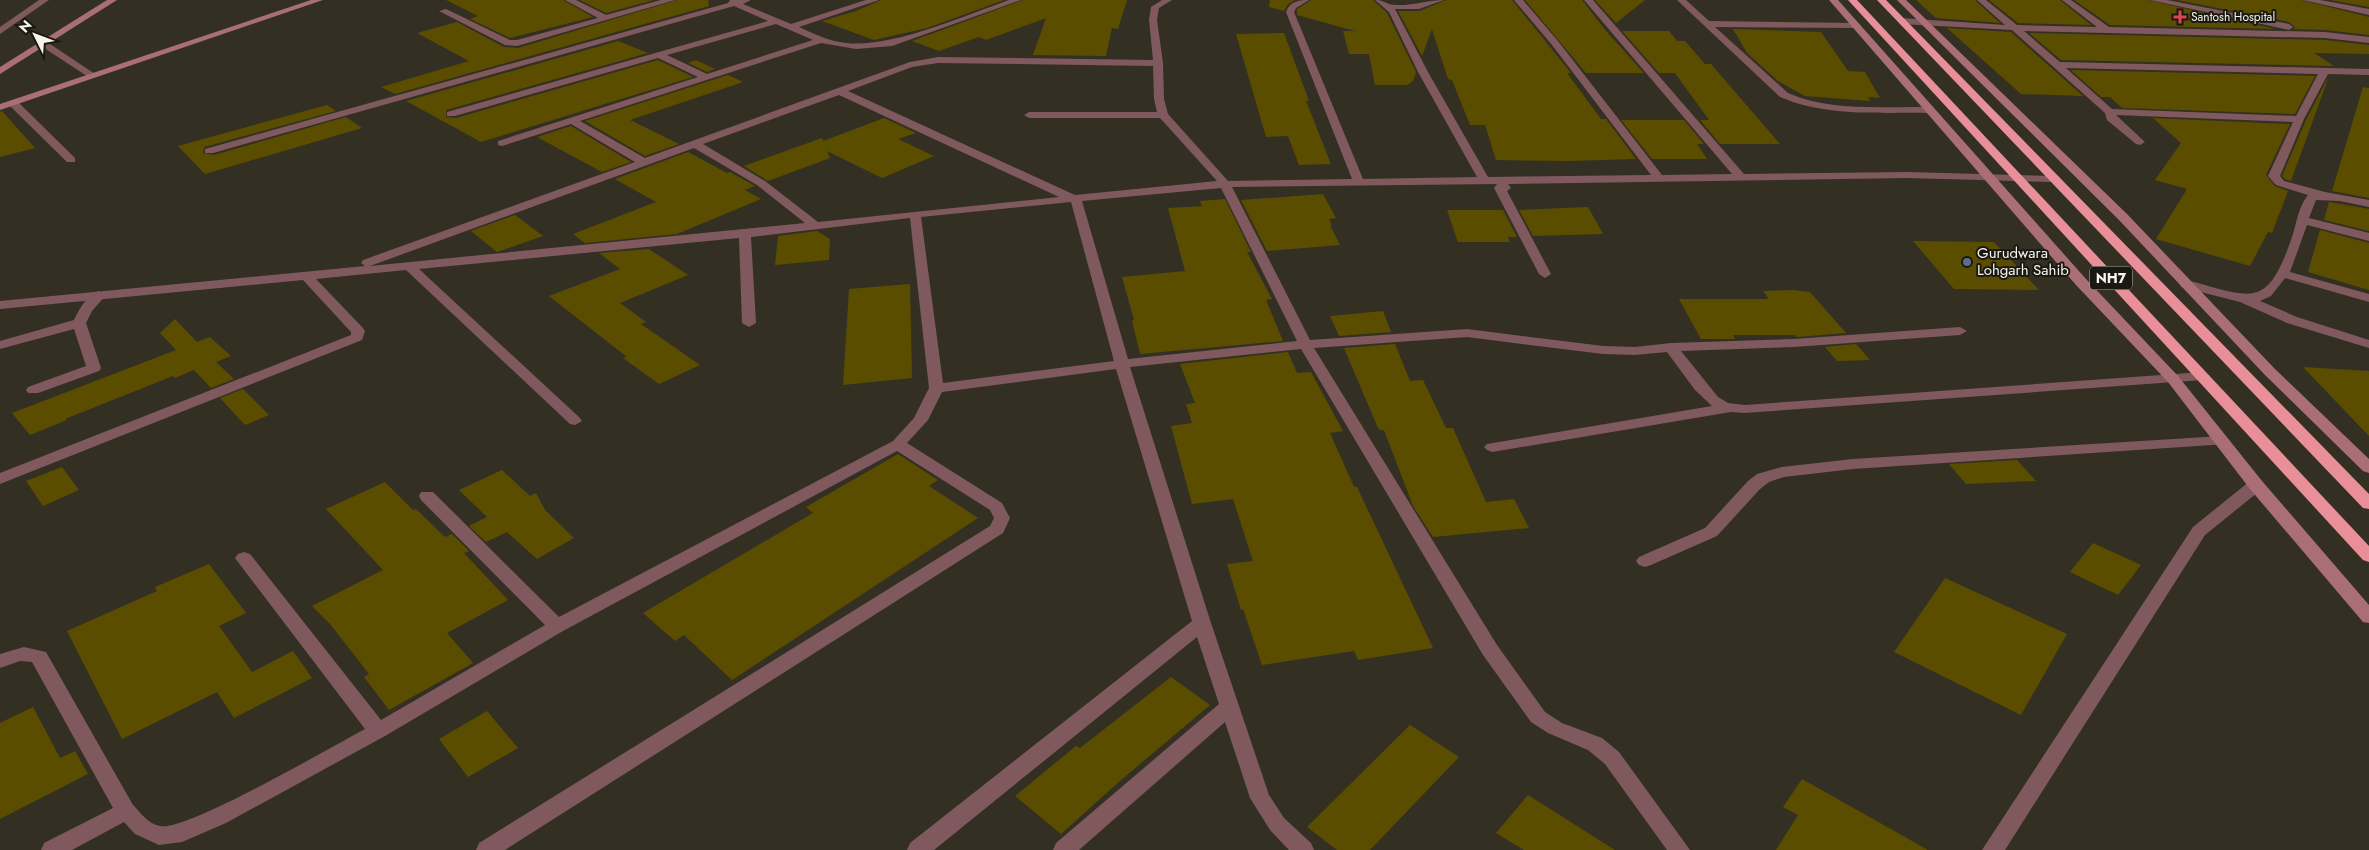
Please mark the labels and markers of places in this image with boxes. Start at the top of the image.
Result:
place label: Santosh Hospital [2191,8,2275,26]
marker: Santosh Hospital [2173,10,2187,24]
place label: Gurudwara Lohgarh Sahib [1977,242,2069,281]
marker: Gurudwara Lohgarh Sahib [1961,256,1973,268]

